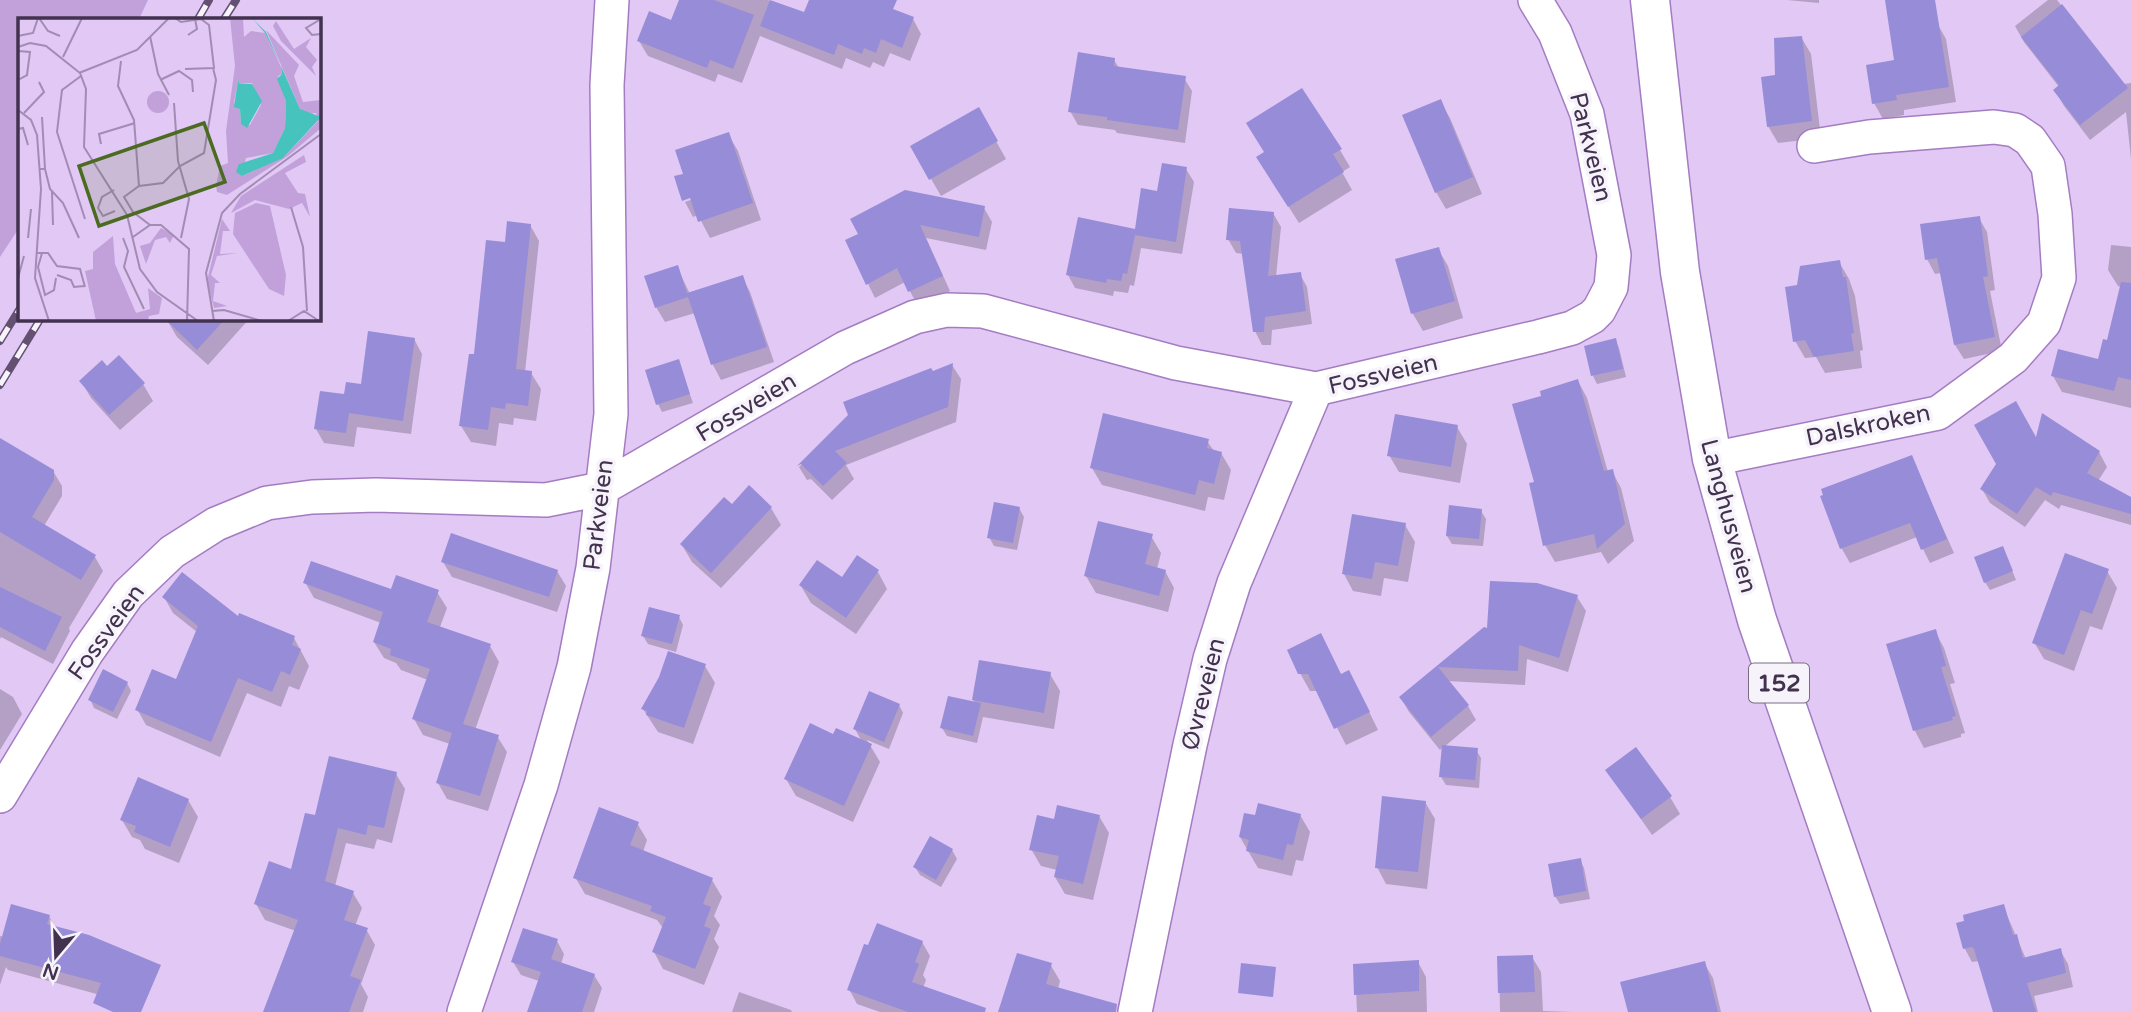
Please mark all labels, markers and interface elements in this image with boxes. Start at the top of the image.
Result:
inset map [18,18,320,320]
street label: Parkveien [1563,89,1618,205]
street label: Fossveien [1326,348,1441,401]
street label: Fossveien [691,366,802,449]
street label: Dalskroken [1803,398,1933,453]
street label: Langhusveien [1694,436,1763,596]
street label: Parkveien [577,458,620,572]
street label: Fossveien [62,579,151,686]
street label: Øvreveien [1176,635,1231,753]
road number: 152 [1749,664,1809,702]
north arrow [21,921,91,991]
text: N [40,958,62,984]

